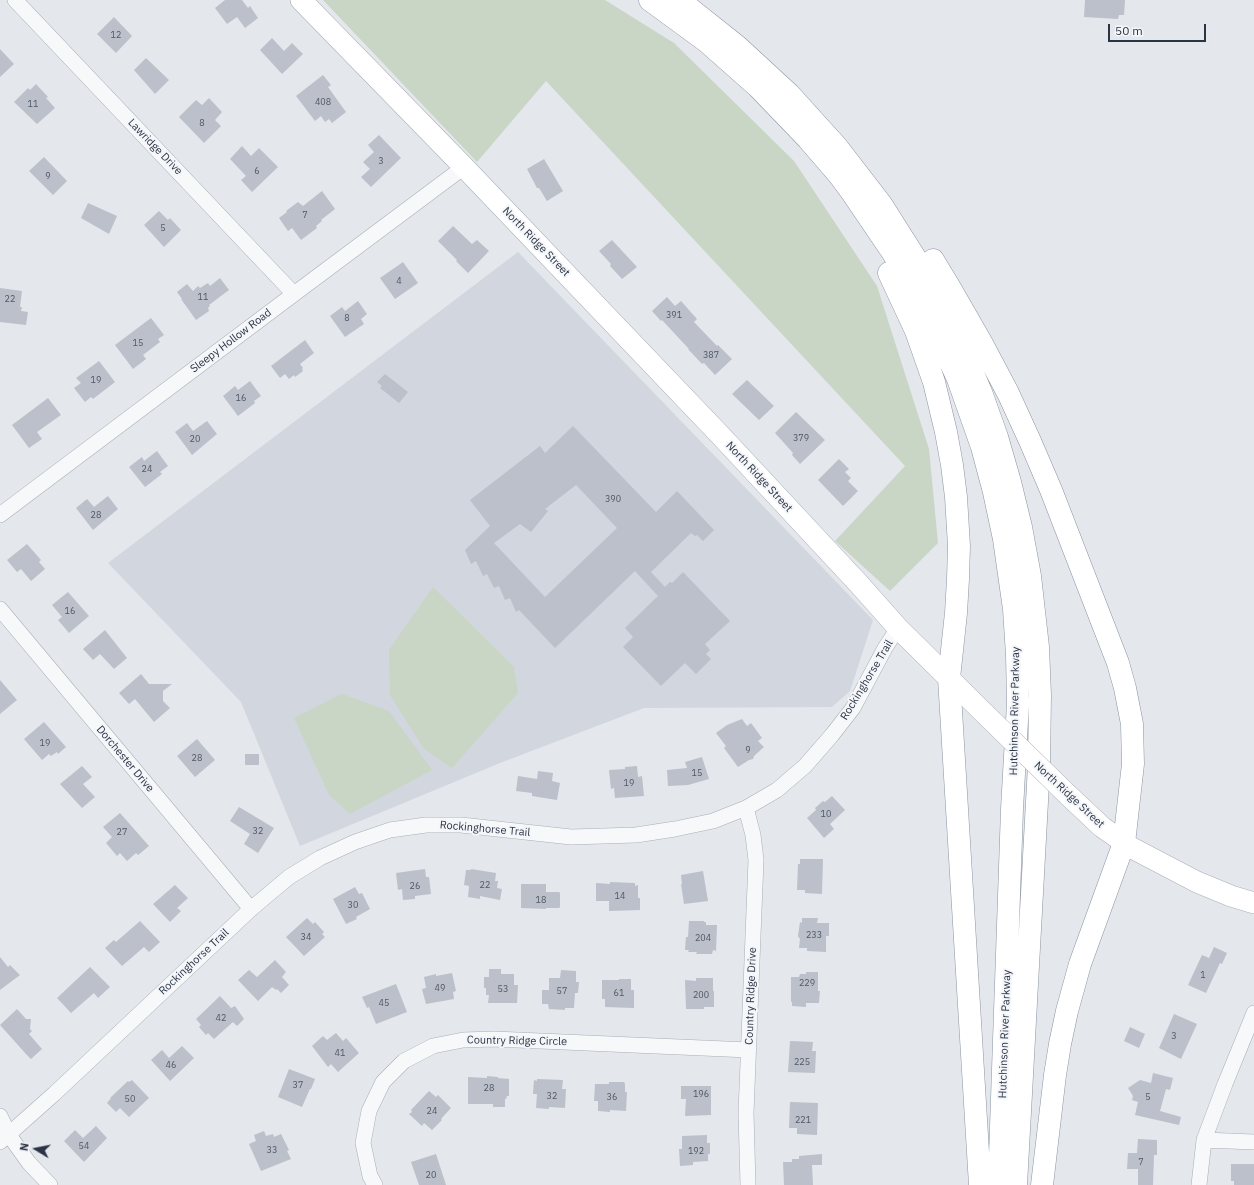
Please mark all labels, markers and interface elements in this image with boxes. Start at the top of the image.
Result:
scale bar [1110,16,1208,42]
text: 50 m [1115,23,1143,38]
house number: 12 [111,30,121,40]
house number: 408 [315,97,331,107]
house number: 11 [28,99,38,109]
street label: Lawridge Drive [125,116,185,178]
house number: 8 [199,118,205,128]
house number: 3 [378,156,384,166]
house number: 6 [254,166,260,176]
house number: 9 [45,171,51,181]
street label: North Ridge Street [499,205,573,279]
house number: 7 [302,210,308,220]
house number: 5 [160,223,166,233]
house number: 4 [396,276,402,286]
house number: 11 [198,292,208,302]
house number: 22 [5,294,15,304]
street label: Sleepy Hollow Road [188,306,274,376]
house number: 391 [666,310,682,320]
house number: 8 [344,313,350,323]
house number: 15 [133,338,143,348]
house number: 387 [703,350,719,360]
house number: 19 [91,375,101,385]
house number: 16 [236,393,246,403]
house number: 379 [793,433,809,443]
house number: 20 [190,434,200,444]
street label: North Ridge Street [723,439,795,515]
house number: 24 [142,464,152,474]
house number: 390 [605,494,621,504]
house number: 28 [91,510,101,520]
house number: 16 [65,606,75,616]
street label: Rockinghorse Trail [838,638,896,722]
street label: Hutchinson River Parkway [1007,647,1023,775]
street label: Dorchester Drive [93,723,157,795]
house number: 19 [40,738,50,748]
house number: 9 [745,745,751,755]
house number: 28 [192,753,202,763]
street label: North Ridge Street [1031,759,1107,831]
house number: 15 [692,768,702,778]
house number: 19 [624,778,634,788]
house number: 10 [821,809,831,819]
street label: Rockinghorse Trail [439,818,531,840]
house number: 32 [253,826,263,836]
house number: 27 [117,827,127,837]
house number: 22 [480,880,490,890]
house number: 26 [410,881,420,891]
house number: 14 [615,891,625,901]
house number: 18 [536,895,546,905]
house number: 30 [348,900,358,910]
street label: Rockinghorse Trail [156,926,232,998]
house number: 233 [806,930,822,940]
house number: 34 [301,932,311,942]
house number: 204 [695,933,711,943]
street label: Country Ridge Drive [743,947,759,1045]
street label: Hutchinson River Parkway [996,969,1014,1099]
house number: 1 [1200,970,1206,980]
house number: 229 [799,978,815,988]
house number: 49 [435,983,445,993]
house number: 53 [498,984,508,994]
house number: 57 [557,986,567,996]
house number: 61 [614,988,624,998]
house number: 200 [693,990,709,1000]
house number: 45 [379,998,389,1008]
house number: 42 [216,1013,226,1023]
house number: 3 [1171,1031,1177,1041]
street label: Country Ridge Circle [467,1034,567,1048]
house number: 41 [335,1048,345,1058]
house number: 225 [794,1057,810,1067]
house number: 46 [166,1060,176,1070]
house number: 37 [293,1080,303,1090]
house number: 28 [484,1083,494,1093]
house number: 196 [693,1089,709,1099]
house number: 32 [547,1091,557,1101]
house number: 36 [607,1092,617,1102]
house number: 5 [1145,1092,1151,1102]
house number: 50 [125,1094,135,1104]
house number: 24 [427,1106,437,1116]
house number: 221 [795,1115,811,1125]
north arrow [16,1129,56,1169]
house number: 54 [79,1141,89,1151]
text: N [17,1142,32,1152]
house number: 33 [267,1145,277,1155]
house number: 192 [688,1146,704,1156]
house number: 7 [1138,1157,1144,1167]
house number: 20 [426,1170,436,1180]

